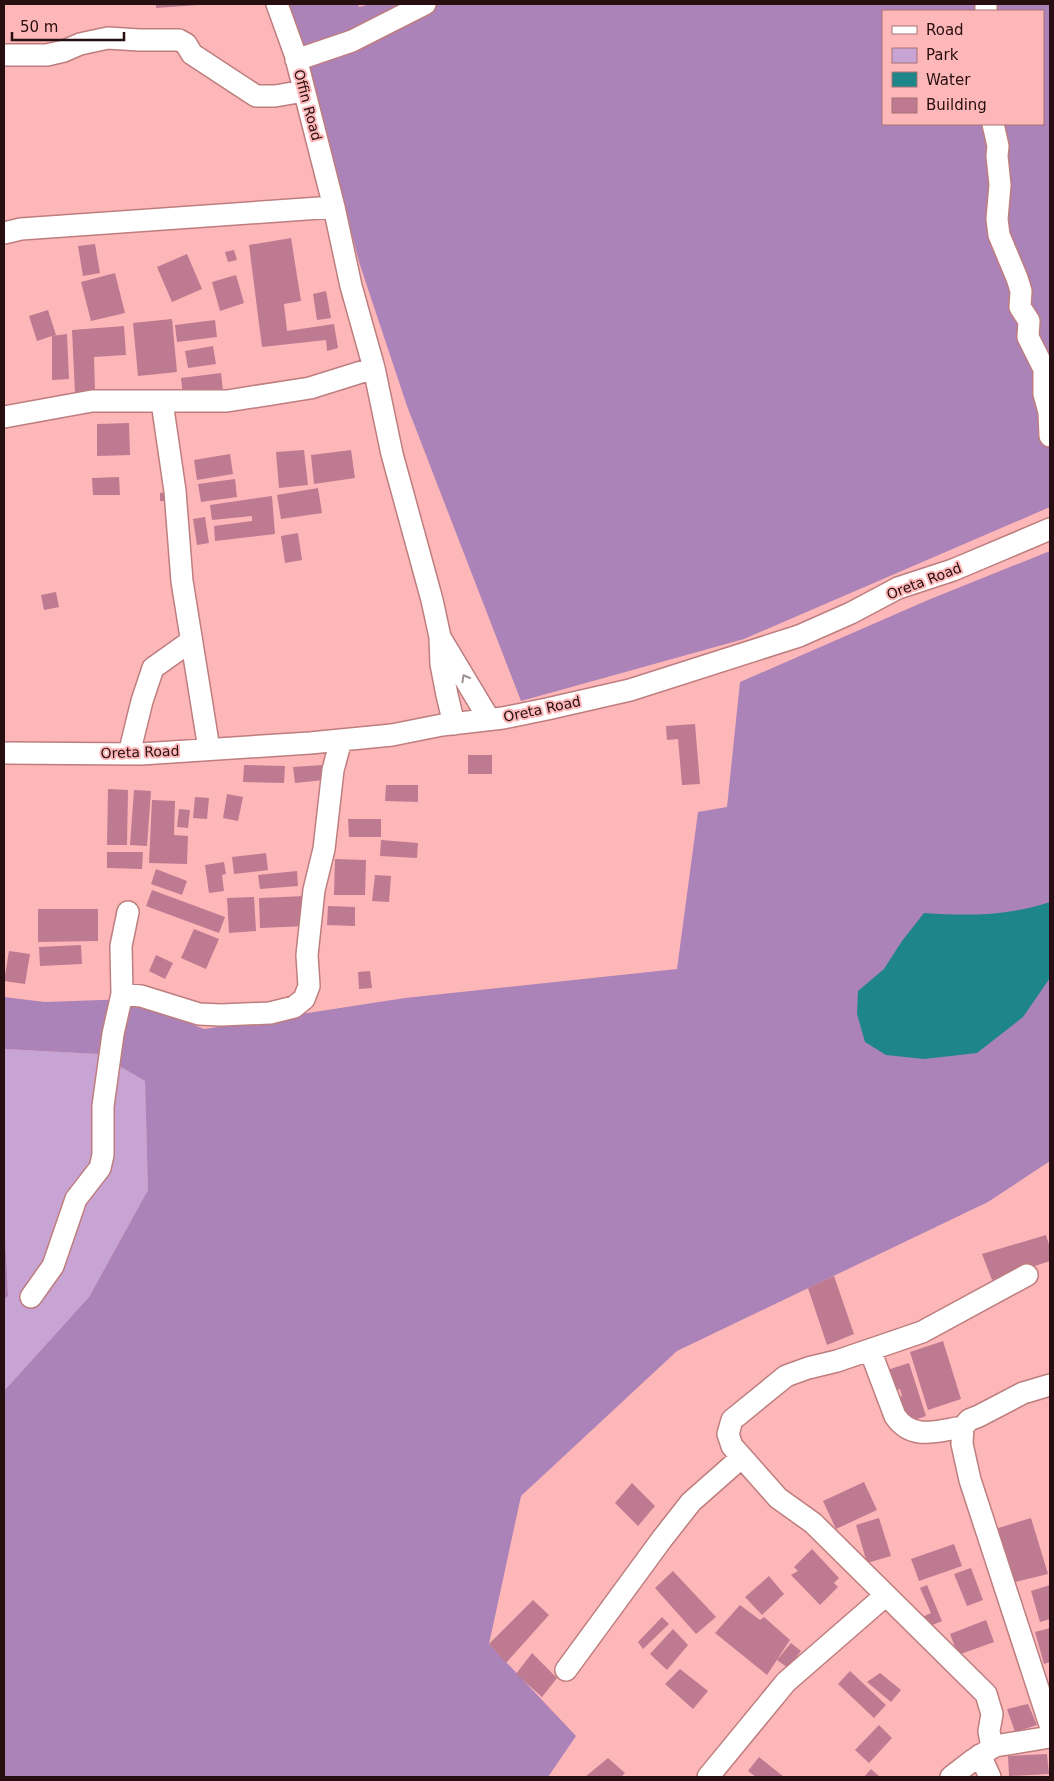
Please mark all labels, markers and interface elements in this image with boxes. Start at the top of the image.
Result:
scale bar [12,10,125,42]
legend [882,10,1044,125]
text: 50 m [20,18,58,36]
text: Road [926,21,964,39]
text: Park [926,46,959,64]
street label: Offin Road [291,68,325,142]
text: Water [926,71,971,89]
text: Building [926,96,987,114]
street label: Oreta Road [884,559,964,603]
one-way arrow [461,674,471,683]
street label: Oreta Road [502,693,582,725]
street label: Oreta Road [100,743,180,761]

